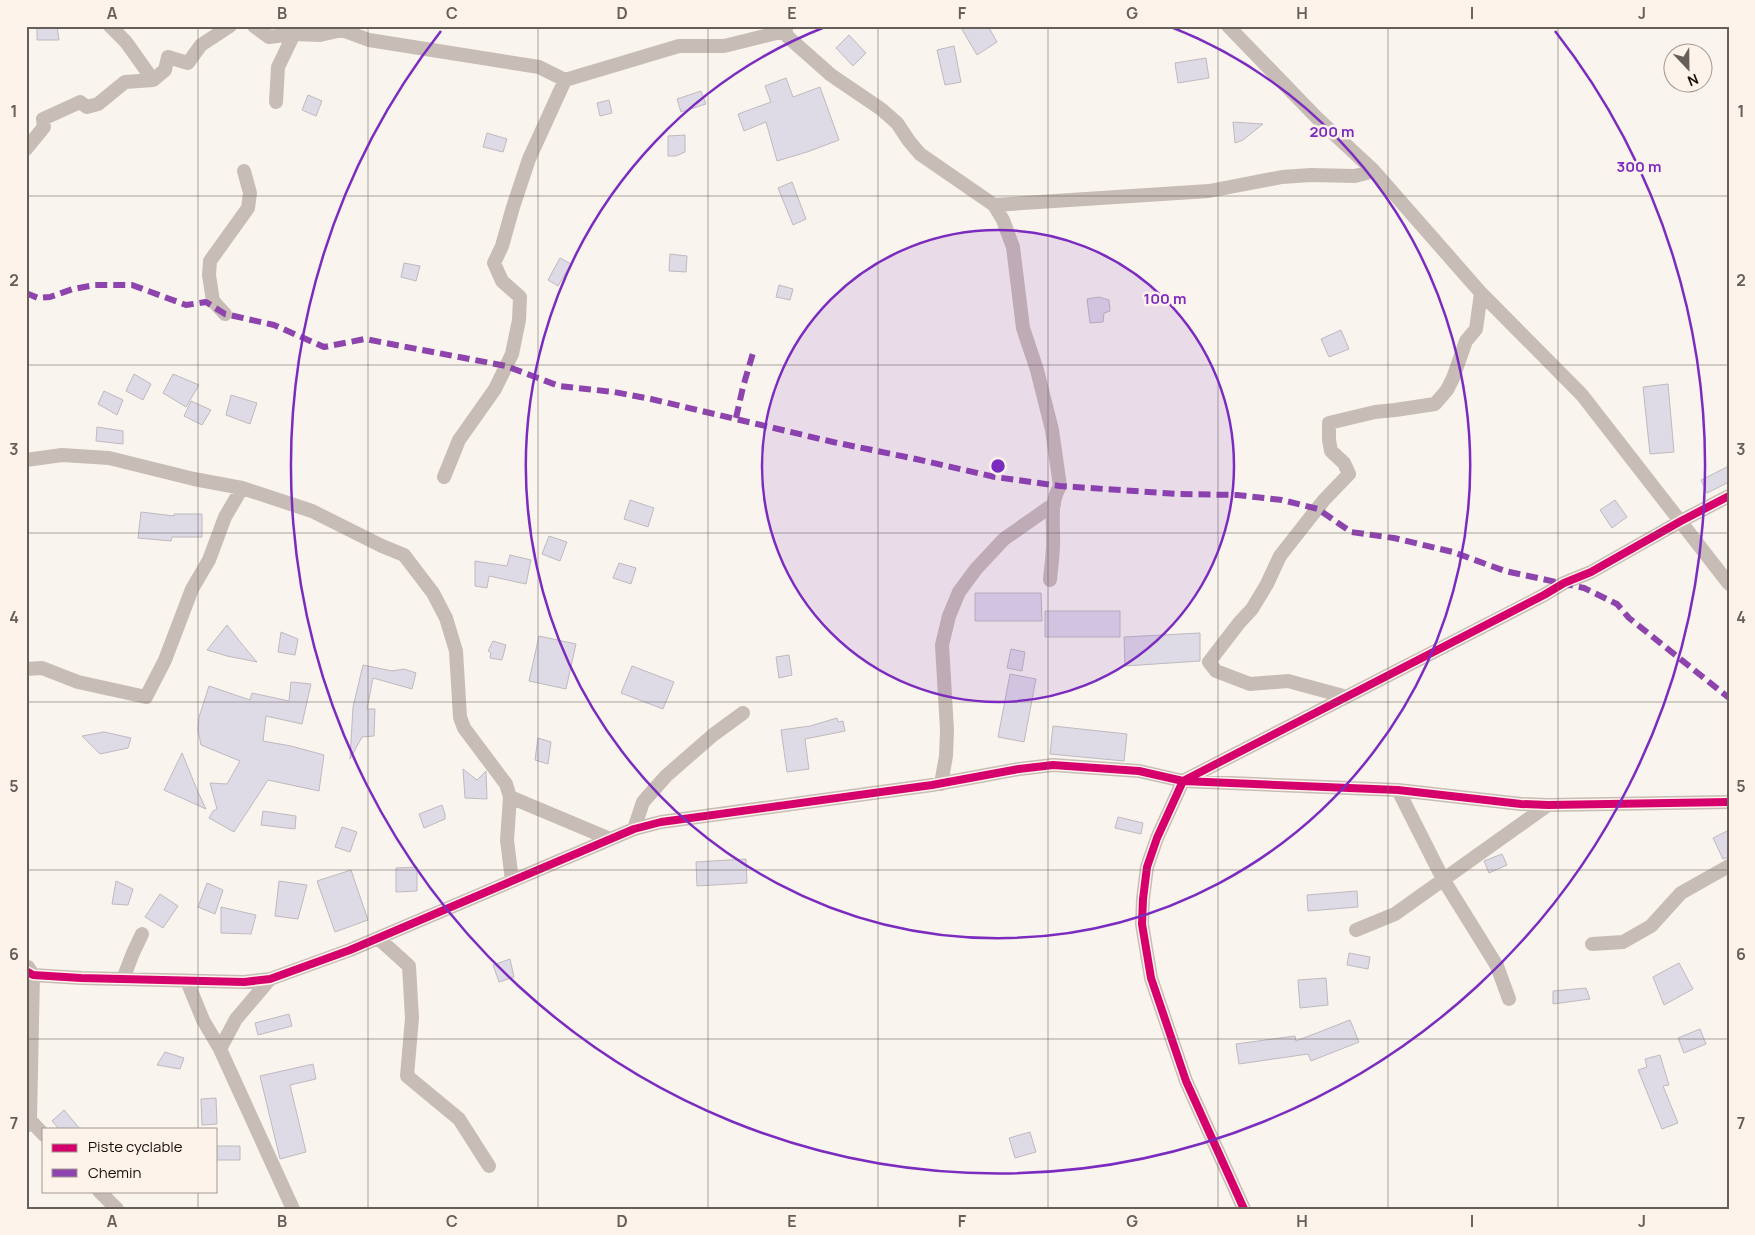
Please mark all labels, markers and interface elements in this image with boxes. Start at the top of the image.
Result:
text: A [107,2,118,24]
text: B [277,2,287,24]
text: C [446,2,458,24]
text: D [616,2,628,24]
text: E [787,2,797,24]
text: F [958,2,967,24]
text: G [1126,2,1138,24]
text: H [1296,2,1308,24]
text: I [1470,2,1474,24]
text: J [1638,2,1646,24]
north arrow [1662,42,1712,92]
text: N [1685,70,1701,91]
text: 1 [10,100,18,122]
text: 1 [1737,100,1745,122]
text: 200 m [1309,121,1355,142]
text: 300 m [1617,156,1661,177]
text: 2 [9,269,19,291]
text: 2 [1736,269,1746,291]
text: 100 m [1144,288,1186,309]
text: 3 [9,438,19,460]
text: 3 [1736,438,1746,460]
centre of rings [989,457,1007,475]
text: 4 [9,606,19,628]
text: 4 [1736,606,1746,628]
text: 5 [9,775,19,797]
text: 5 [1736,775,1746,797]
text: 6 [9,943,19,965]
text: 6 [1736,943,1746,965]
text: 7 [10,1112,18,1134]
text: 7 [1737,1112,1745,1134]
legend [42,1128,218,1192]
text: Piste cyclable [88,1136,183,1157]
text: Chemin [88,1162,141,1183]
text: A [107,1210,118,1232]
text: B [277,1210,287,1232]
text: C [446,1210,458,1232]
text: D [616,1210,628,1232]
text: E [787,1210,797,1232]
text: F [958,1210,967,1232]
text: G [1126,1210,1138,1232]
text: H [1296,1210,1308,1232]
text: I [1470,1210,1474,1232]
text: J [1638,1210,1646,1232]

